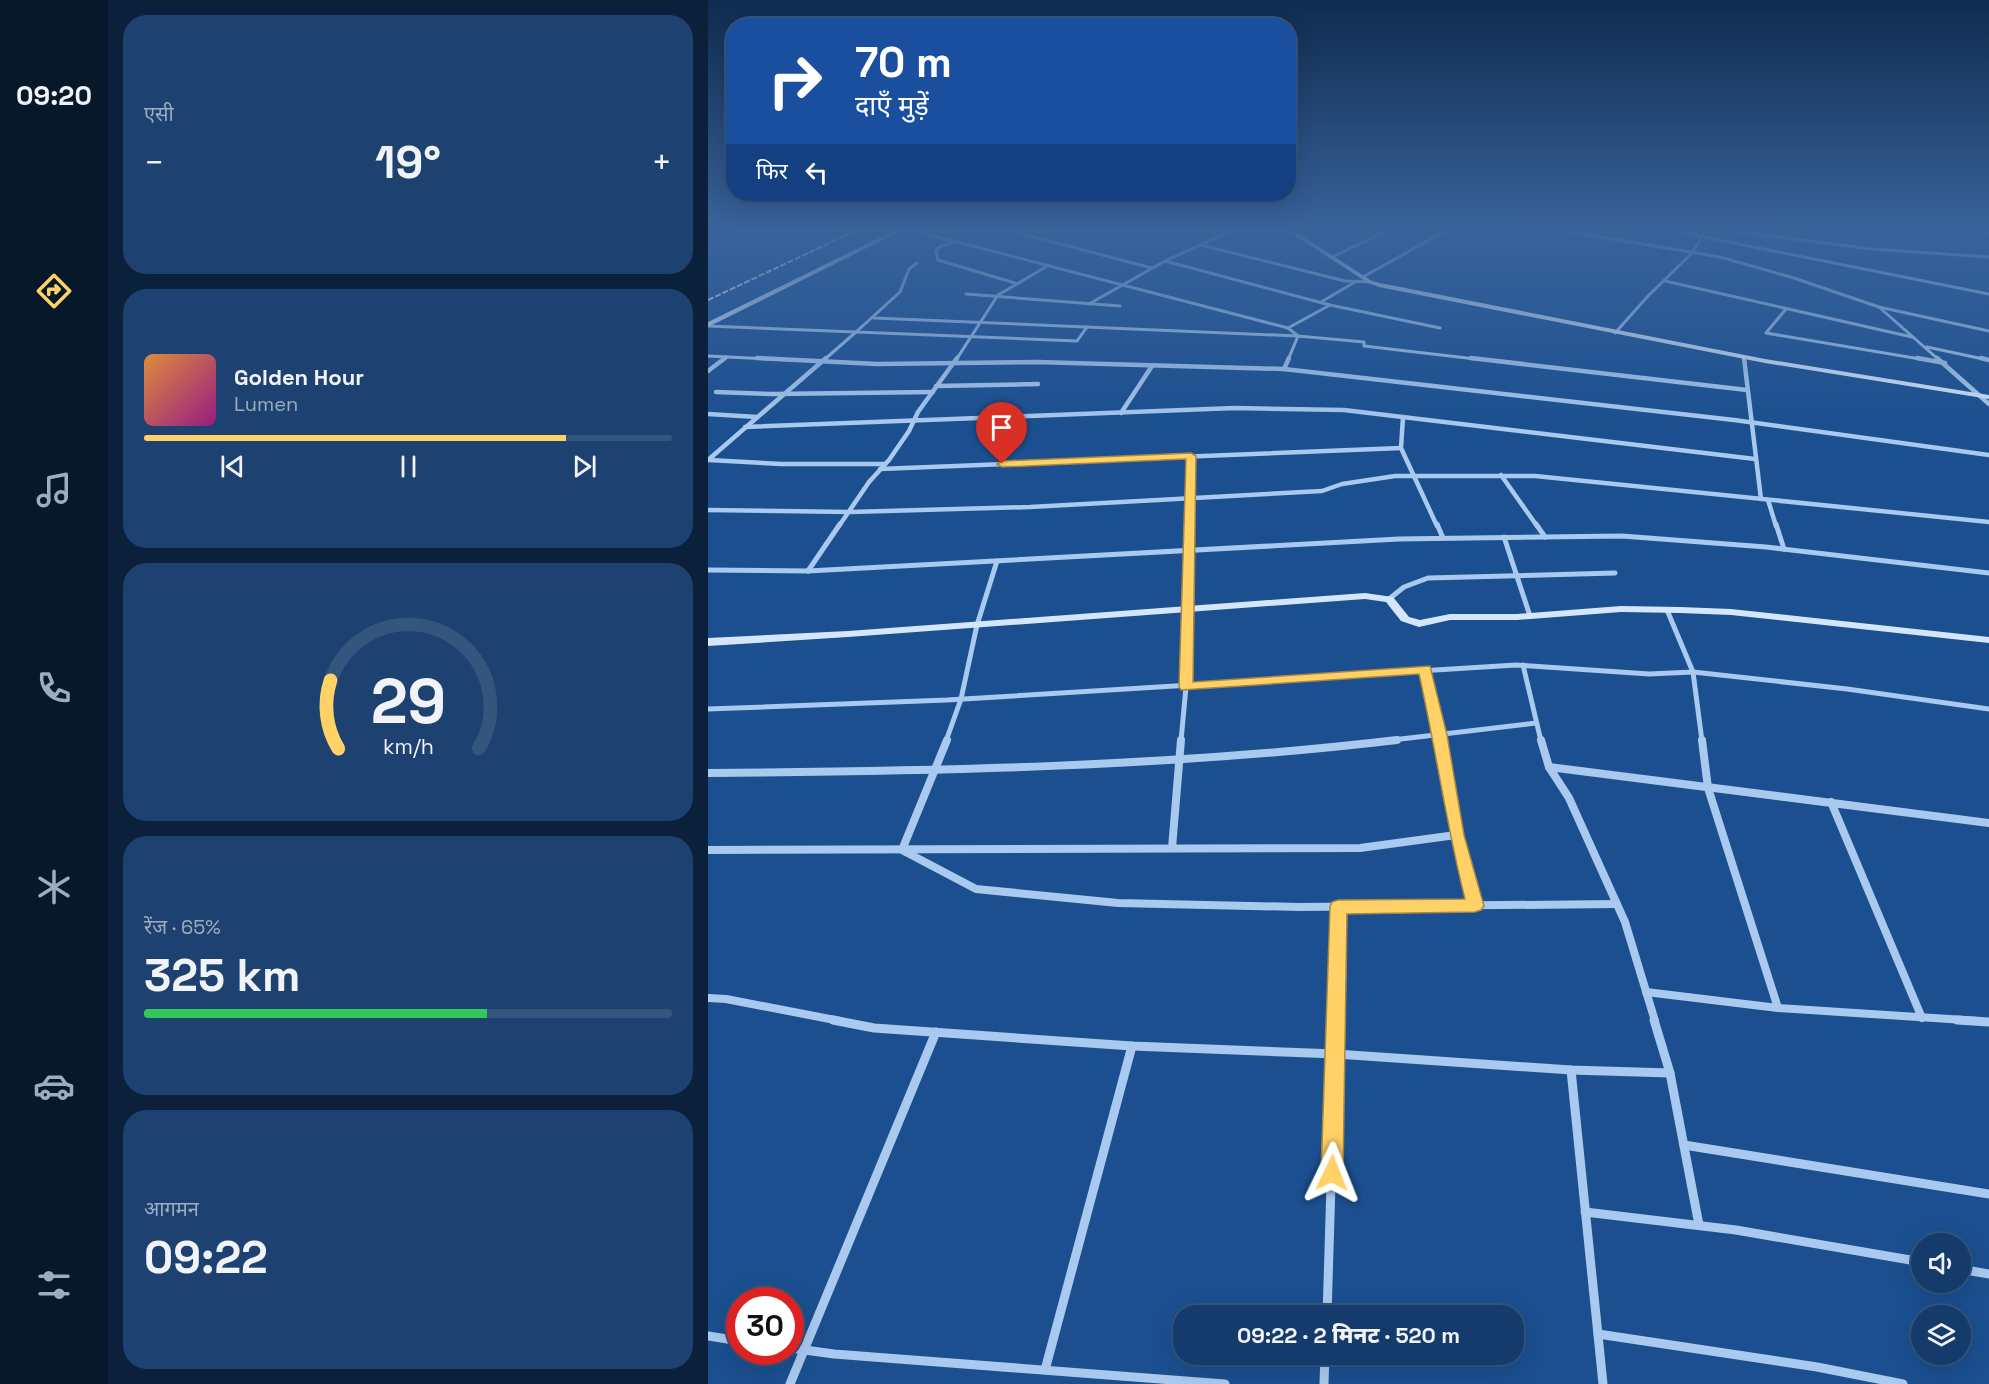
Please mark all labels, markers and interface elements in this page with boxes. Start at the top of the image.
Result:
text: 70 m [855,36,952,89]
icon: right [756,42,834,120]
text: 09:20 [16,78,92,113]
text: दाएँ मुड़ें [855,88,929,123]
text: एसी [144,101,174,127]
text: 19° [375,134,441,191]
text: − [144,142,164,184]
text: + [652,142,672,184]
icon: left [800,156,833,189]
text: फिर [756,157,788,185]
icon: directions [33,270,75,312]
text: Golden Hour [234,363,364,391]
text: Lumen [234,391,298,417]
pin [976,402,1027,464]
icon: arrive [985,411,1018,444]
icon: previous [216,450,249,483]
icon: pause [392,450,425,483]
icon: next [568,450,601,483]
icon: music [33,469,75,511]
text: 29 [370,662,446,741]
icon: phone [33,667,75,709]
text: km/h [382,733,434,760]
icon: climate [33,866,75,908]
text: रेंज · 65% [144,914,221,940]
text: 325 km [144,947,300,1004]
icon: car [33,1065,75,1107]
position arrow [1300,1141,1364,1205]
text: आगमन [144,1196,199,1222]
text: 09:22 [144,1229,268,1286]
map controls [1911,1233,1971,1365]
button: sound [1911,1233,1971,1293]
icon: filters [33,1264,75,1306]
speed limit sign: 30 [726,1287,804,1365]
button: layers [1911,1305,1971,1365]
text: 09:22 · 2 मिनट · 520 m [1237,1321,1460,1349]

